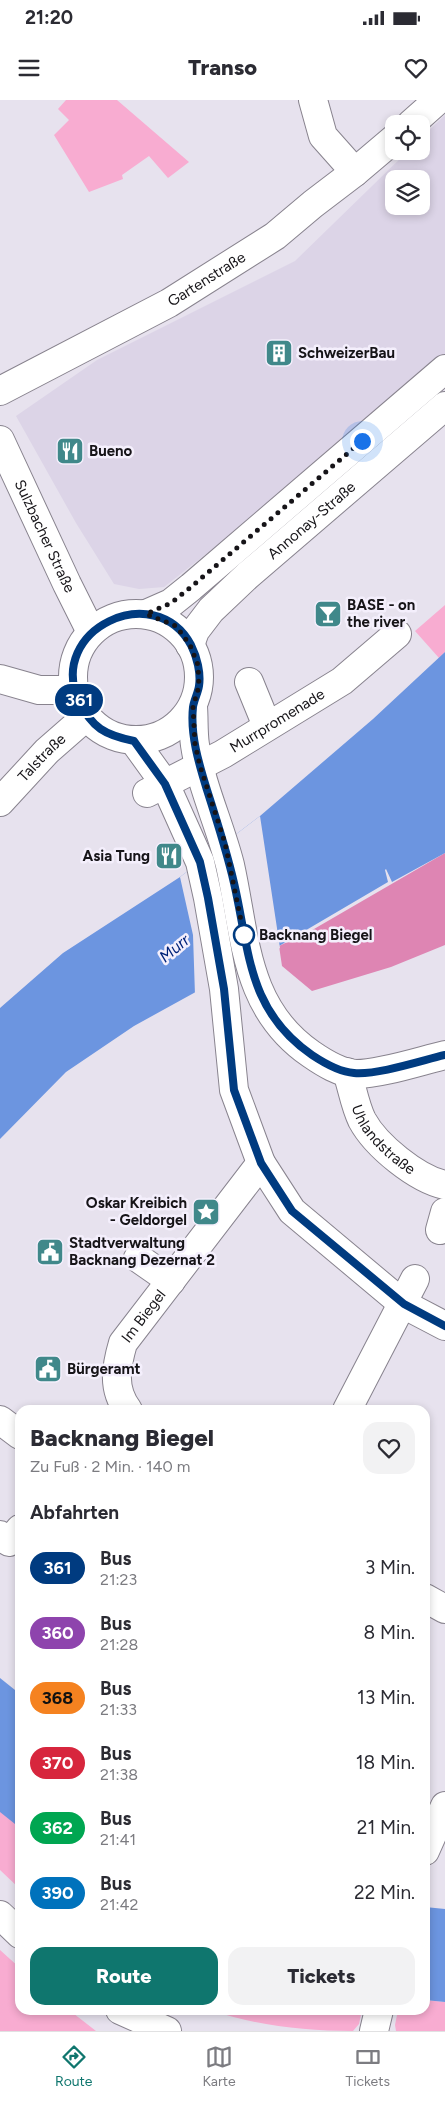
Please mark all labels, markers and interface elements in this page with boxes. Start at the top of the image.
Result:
text: 21:20 [25,6,73,29]
icon: menu [15,54,43,82]
text: Transo [188,54,257,81]
icon: heart [402,54,430,82]
map controls [385,115,430,215]
button: locate [385,115,430,160]
button: layers [385,170,430,215]
street label: Gartenstraße [164,248,249,310]
building icon: SchweizerBau [264,338,294,368]
place label: SchweizerBau [298,344,395,362]
your location [350,429,375,454]
restaurant icon: Bueno [55,436,85,466]
place label: Bueno [89,442,133,460]
street label: Sulzbacher Straße [11,477,79,596]
street label: Annonay-Straße [264,478,359,563]
place label: BASE - on the river [347,596,415,631]
bar icon: BASE - on the river [313,599,343,629]
line badge: 361 [50,684,108,716]
street label: Murrpromenade [227,685,328,757]
text: 361 [65,689,93,711]
street label: Talstraße [14,730,69,785]
restaurant icon: Asia Tung [154,841,184,871]
place label: Asia Tung [83,847,150,865]
marker: Backnang Biegel [233,924,255,946]
place label: Backnang Biegel [259,926,373,944]
water label: Murr [155,930,194,966]
street label: Uhlandstraße [348,1102,419,1179]
place label: Oskar Kreibich - Geldorgel [86,1194,187,1229]
place icon: Oskar Kreibich - Geldorgel [191,1197,221,1227]
place label: Stadtverwaltung Backnang Dezernat 2 [69,1234,215,1269]
public building icon: Stadtverwaltung Backnang Dezernat 2 [35,1237,65,1267]
street label: Im Biegel [118,1286,170,1346]
public building icon: Bürgeramt [33,1354,63,1384]
place label: Bürgeramt [67,1360,141,1378]
button: heart [363,1422,415,1474]
text: Backnang Biegel [30,1423,214,1452]
text: Zu Fuß · 2 Min. · 140 m [30,1457,190,1476]
text: Abfahrten [30,1501,119,1524]
text: Bus [100,1547,131,1570]
text: 3 Min. [365,1556,415,1579]
text: 361 [43,1557,72,1579]
text: 21:23 [100,1570,137,1589]
text: Bus [100,1612,131,1635]
text: 8 Min. [364,1621,415,1644]
text: 360 [41,1622,74,1644]
text: 21:28 [100,1635,138,1654]
text: Bus [100,1677,131,1700]
text: 13 Min. [357,1686,415,1709]
text: 368 [42,1687,73,1709]
text: 21:33 [100,1700,137,1719]
text: Bus [100,1742,131,1765]
text: 18 Min. [356,1751,415,1774]
text: 370 [42,1752,73,1774]
text: 21:38 [100,1765,138,1784]
text: Bus [100,1807,131,1830]
text: 21 Min. [357,1816,415,1839]
text: 362 [42,1817,73,1839]
text: 21:41 [100,1830,136,1849]
text: Bus [100,1872,131,1895]
text: 22 Min. [354,1881,415,1904]
text: 390 [41,1882,74,1904]
text: 21:42 [100,1895,138,1914]
button: Route [30,1947,218,2005]
button: Tickets [228,1947,415,2005]
tab: Route [55,2043,93,2090]
tab: Karte [202,2043,236,2090]
tab: Tickets [345,2043,390,2090]

